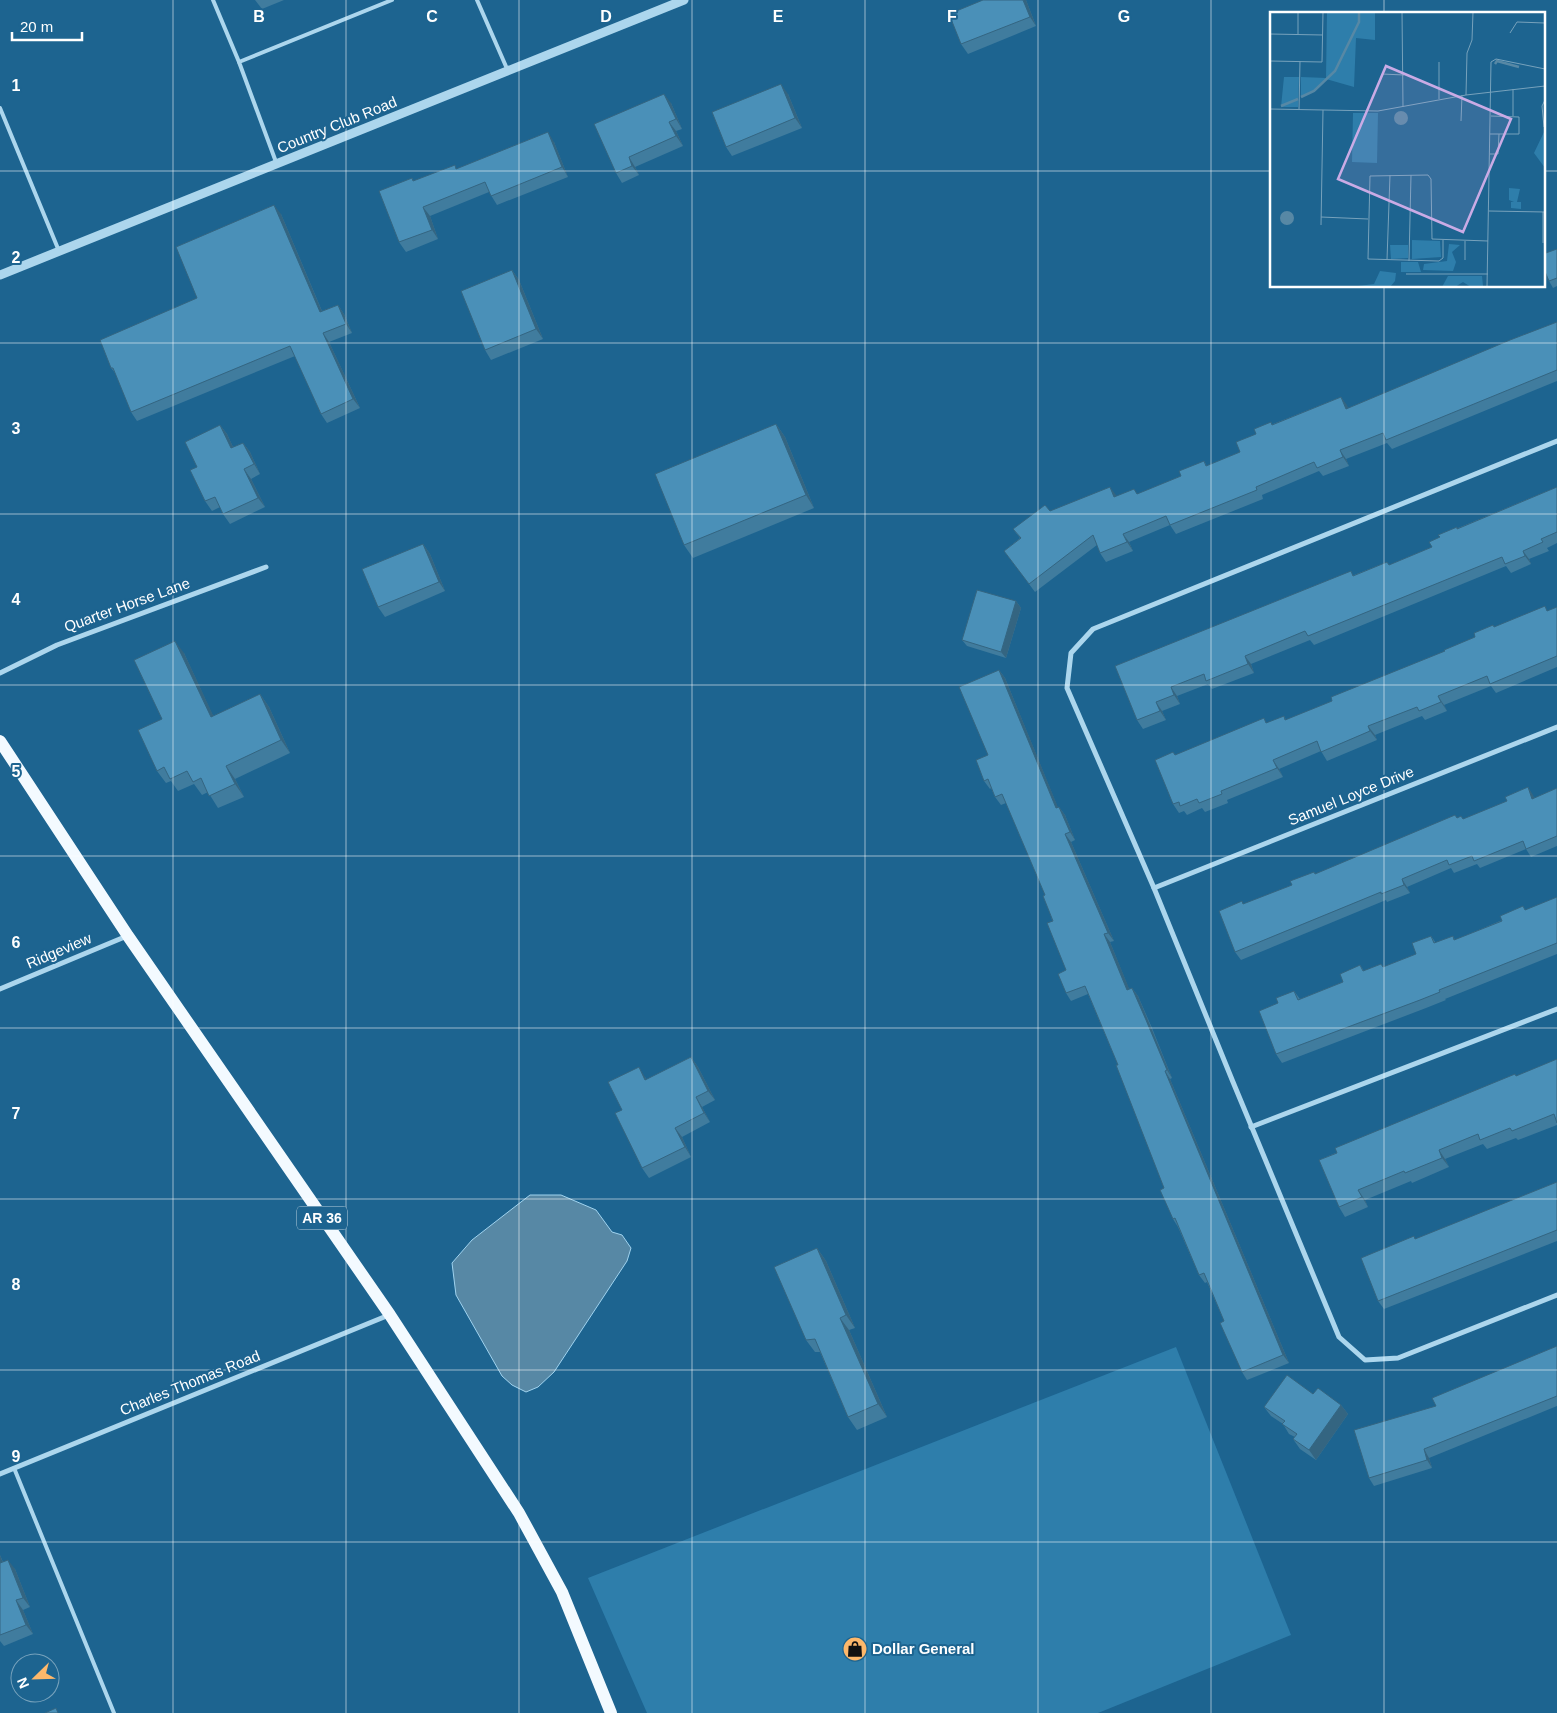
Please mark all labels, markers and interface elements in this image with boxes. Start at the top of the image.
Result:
text: B [253,8,265,25]
text: C [426,8,438,25]
text: D [600,8,612,25]
text: E [773,8,784,25]
text: F [947,8,957,25]
text: G [1118,8,1130,25]
scale bar [12,10,82,42]
inset map [1270,12,1544,288]
text: 20 m [20,18,53,35]
text: 1 [12,77,21,94]
street label: Country Club Road [274,93,399,156]
text: 2 [12,249,21,266]
text: 3 [12,420,21,437]
street label: Quarter Horse Lane [62,574,192,635]
text: 4 [12,591,21,608]
text: 5 [12,763,21,780]
street label: Samuel Loyce Drive [1285,763,1416,829]
street label: Ridgeview [24,929,94,972]
text: 6 [12,934,21,951]
text: 7 [12,1105,21,1122]
road number: AR 36 [297,1206,347,1230]
text: 8 [12,1276,21,1293]
street label: Charles Thomas Road [117,1347,262,1418]
text: 9 [12,1448,21,1465]
shop icon: Dollar General [842,1636,868,1662]
place label: Dollar General [872,1640,975,1657]
north arrow [10,1653,60,1703]
text: N [14,1675,32,1691]

